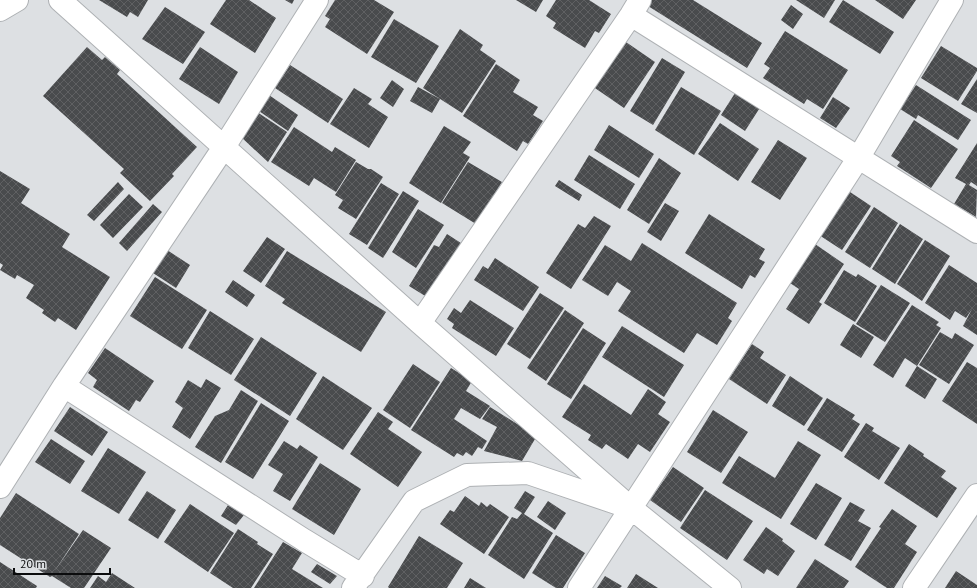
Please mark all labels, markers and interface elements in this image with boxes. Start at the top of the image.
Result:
scale bar [14,550,110,576]
text: 20 m [20,556,46,571]

